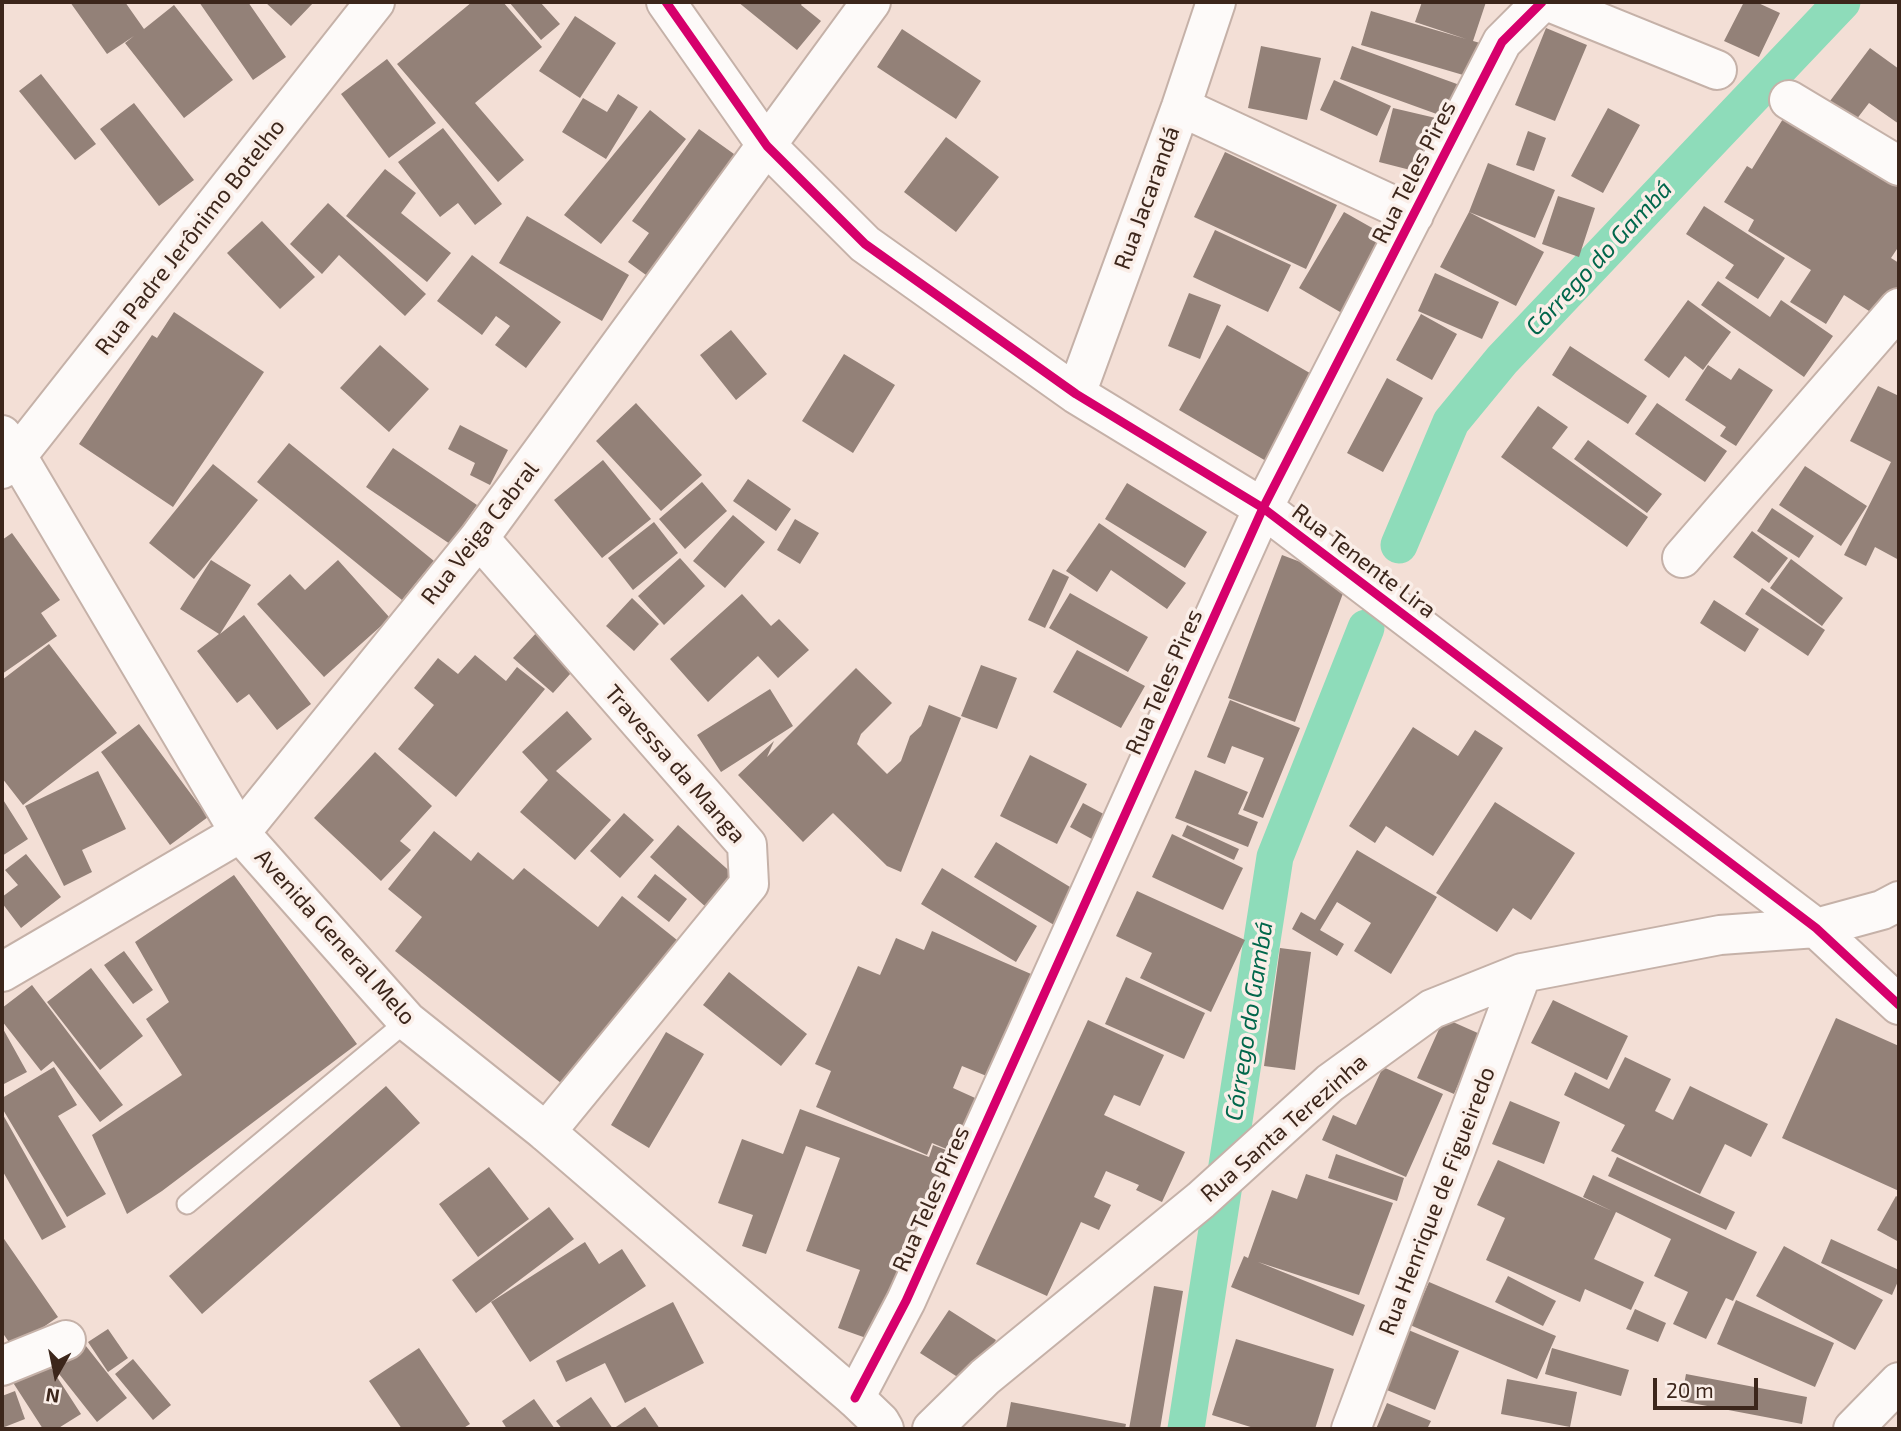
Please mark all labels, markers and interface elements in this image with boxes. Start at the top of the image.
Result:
street label: Rua Teles Pires [1366,96,1462,248]
street label: Rua Padre Jerônimo Botelho [89,113,291,361]
street label: Rua Jacarandá [1108,123,1186,273]
water label: Córrego do Gambá [1520,175,1678,341]
street label: Rua Veiga Cabral [415,456,545,610]
street label: Rua Tenente Lira [1287,498,1441,624]
street label: Rua Teles Pires [1120,605,1208,759]
street label: Travessa da Manga [599,679,751,849]
street label: Avenida General Melo [249,843,421,1031]
water label: Córrego do Gambá [1219,919,1279,1123]
street label: Rua Santa Terezinha [1195,1048,1373,1208]
street label: Rua Henrique de Figueiredo [1373,1063,1501,1339]
street label: Rua Teles Pires [887,1122,975,1276]
north arrow [21,1340,91,1410]
scale bar [1656,1364,1761,1408]
text: 20 m [1666,1377,1714,1402]
text: N [44,1384,61,1409]

